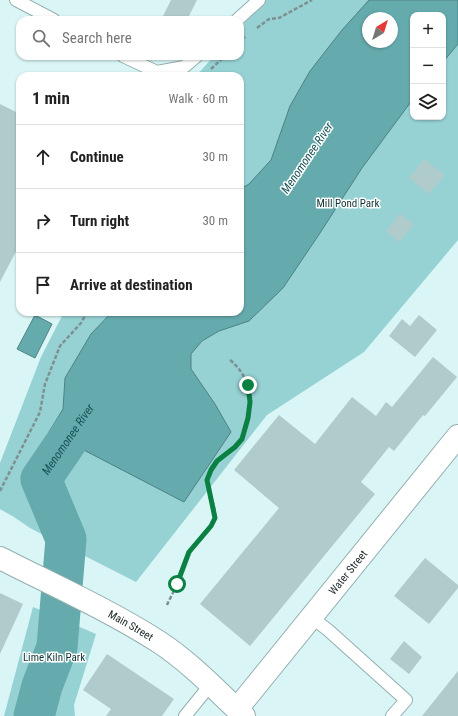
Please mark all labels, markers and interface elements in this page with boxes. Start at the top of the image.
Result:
north arrow [362,12,398,48]
map controls [410,12,446,120]
button: + [410,12,446,48]
search box [16,16,244,60]
icon: search [30,27,52,49]
text: Search here [62,29,132,47]
button: − [410,48,446,84]
button: layers [410,84,446,120]
text: 1 min [32,88,70,108]
text: Walk · 60 m [168,91,228,106]
water label: Menomonee River [278,120,336,196]
icon: ahead [32,146,54,168]
text: Continue [70,148,124,166]
text: 30 m [202,149,228,164]
park label: Mill Pond Park [317,197,379,210]
icon: right [32,210,54,232]
text: Turn right [70,212,129,230]
text: 30 m [202,213,228,228]
icon: arrive [32,274,54,296]
text: Arrive at destination [70,276,193,294]
route end [239,376,257,394]
water label: Menomonee River [39,401,97,478]
street label: Water Street [326,548,370,597]
route start [168,575,186,593]
street label: Main Street [106,608,155,644]
park label: Lime Kiln Park [23,651,85,664]

